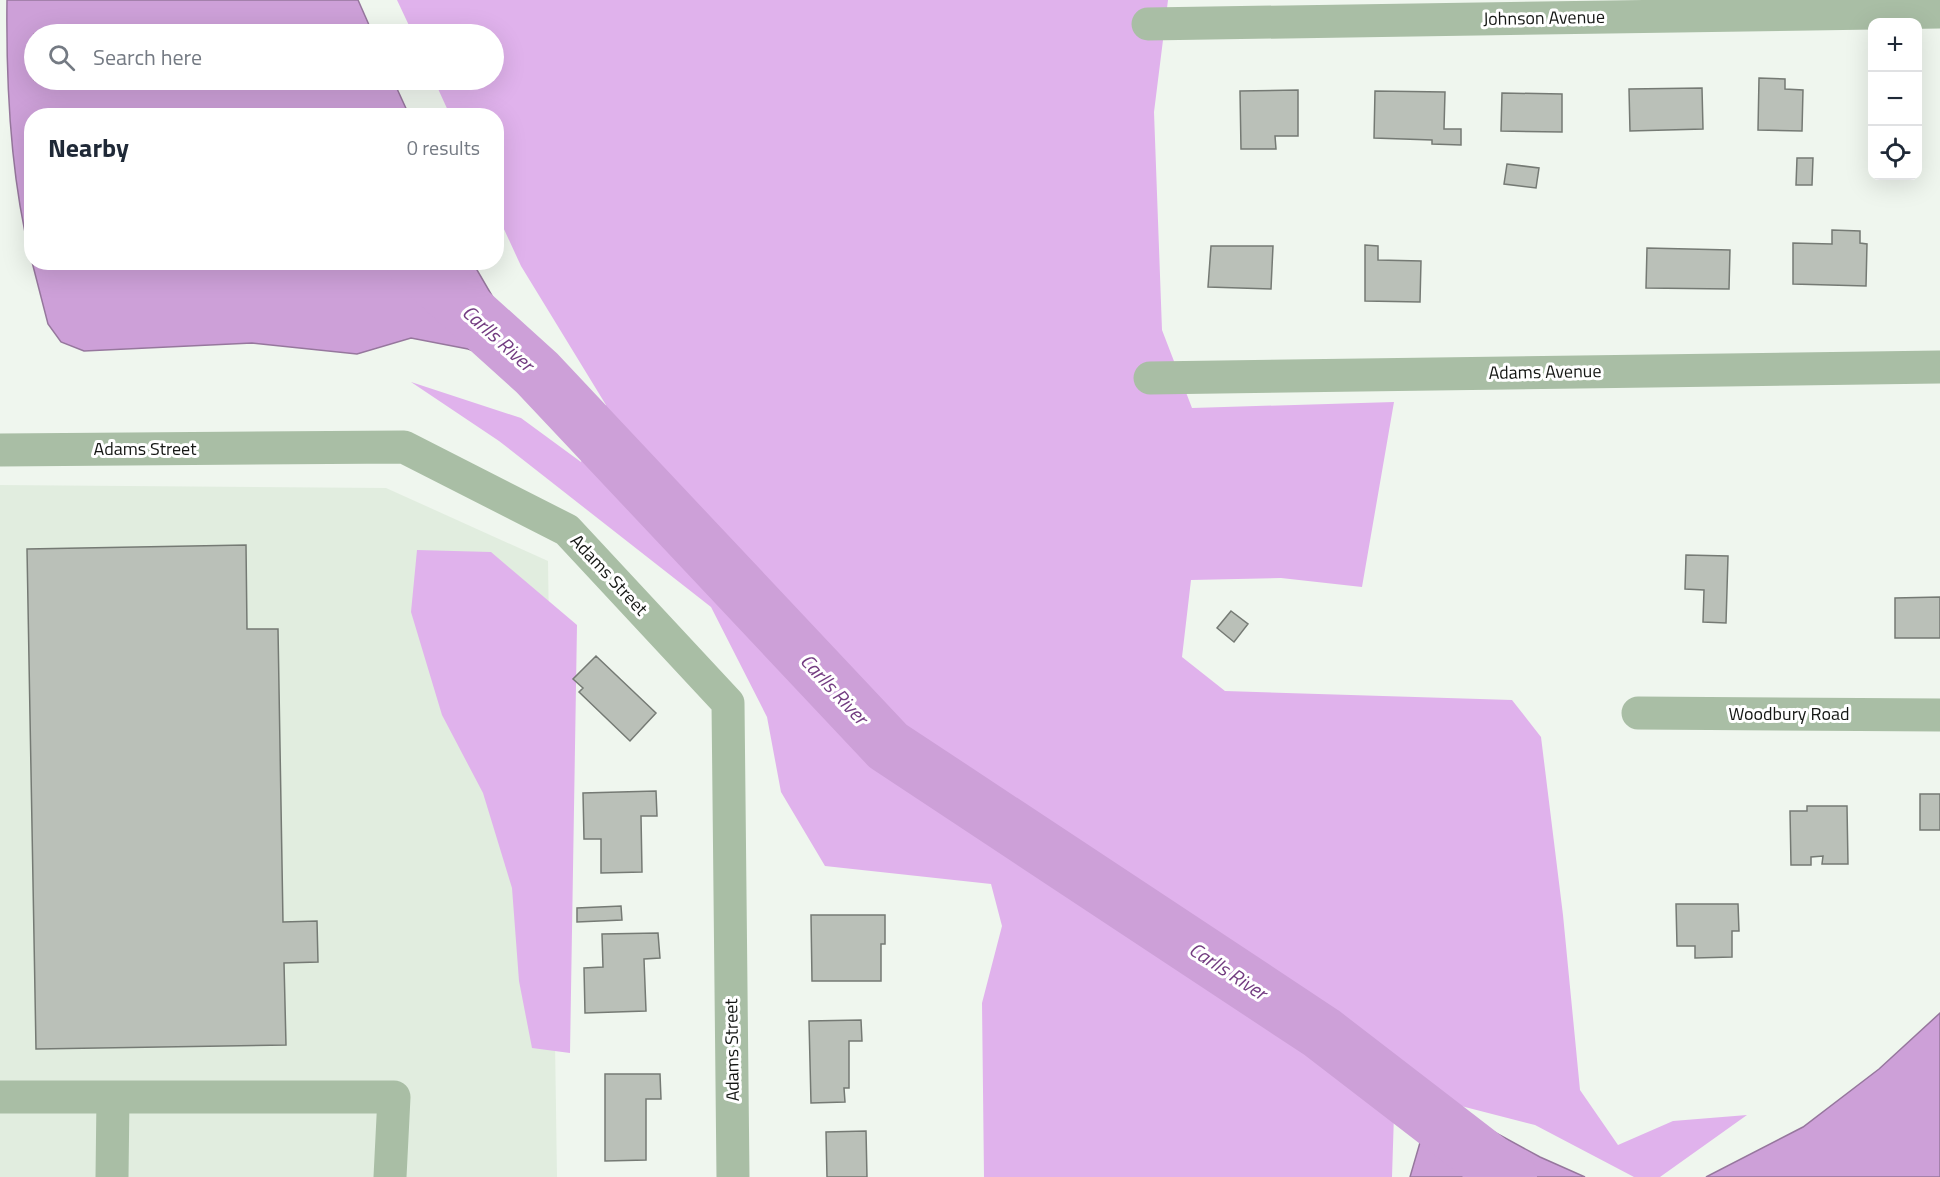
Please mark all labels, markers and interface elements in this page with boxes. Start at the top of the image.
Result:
street label: Johnson Avenue [1483,3,1605,32]
map controls [1868,18,1922,180]
button: + [1868,18,1922,72]
search box [24,24,504,90]
text: Search here [93,40,202,74]
icon: search [45,41,78,74]
button: − [1868,72,1922,126]
button: locate [1868,126,1922,180]
text: Nearby [48,128,129,167]
text: 0 results [407,132,480,163]
water label: Carlls River [455,297,543,380]
street label: Adams Avenue [1488,357,1602,386]
street label: Adams Street [94,435,197,462]
street label: Adams Street [564,528,655,622]
water label: Carlls River [793,646,877,733]
street label: Woodbury Road [1729,700,1850,727]
water label: Carlls River [1183,934,1276,1009]
street label: Adams Street [717,998,746,1102]

